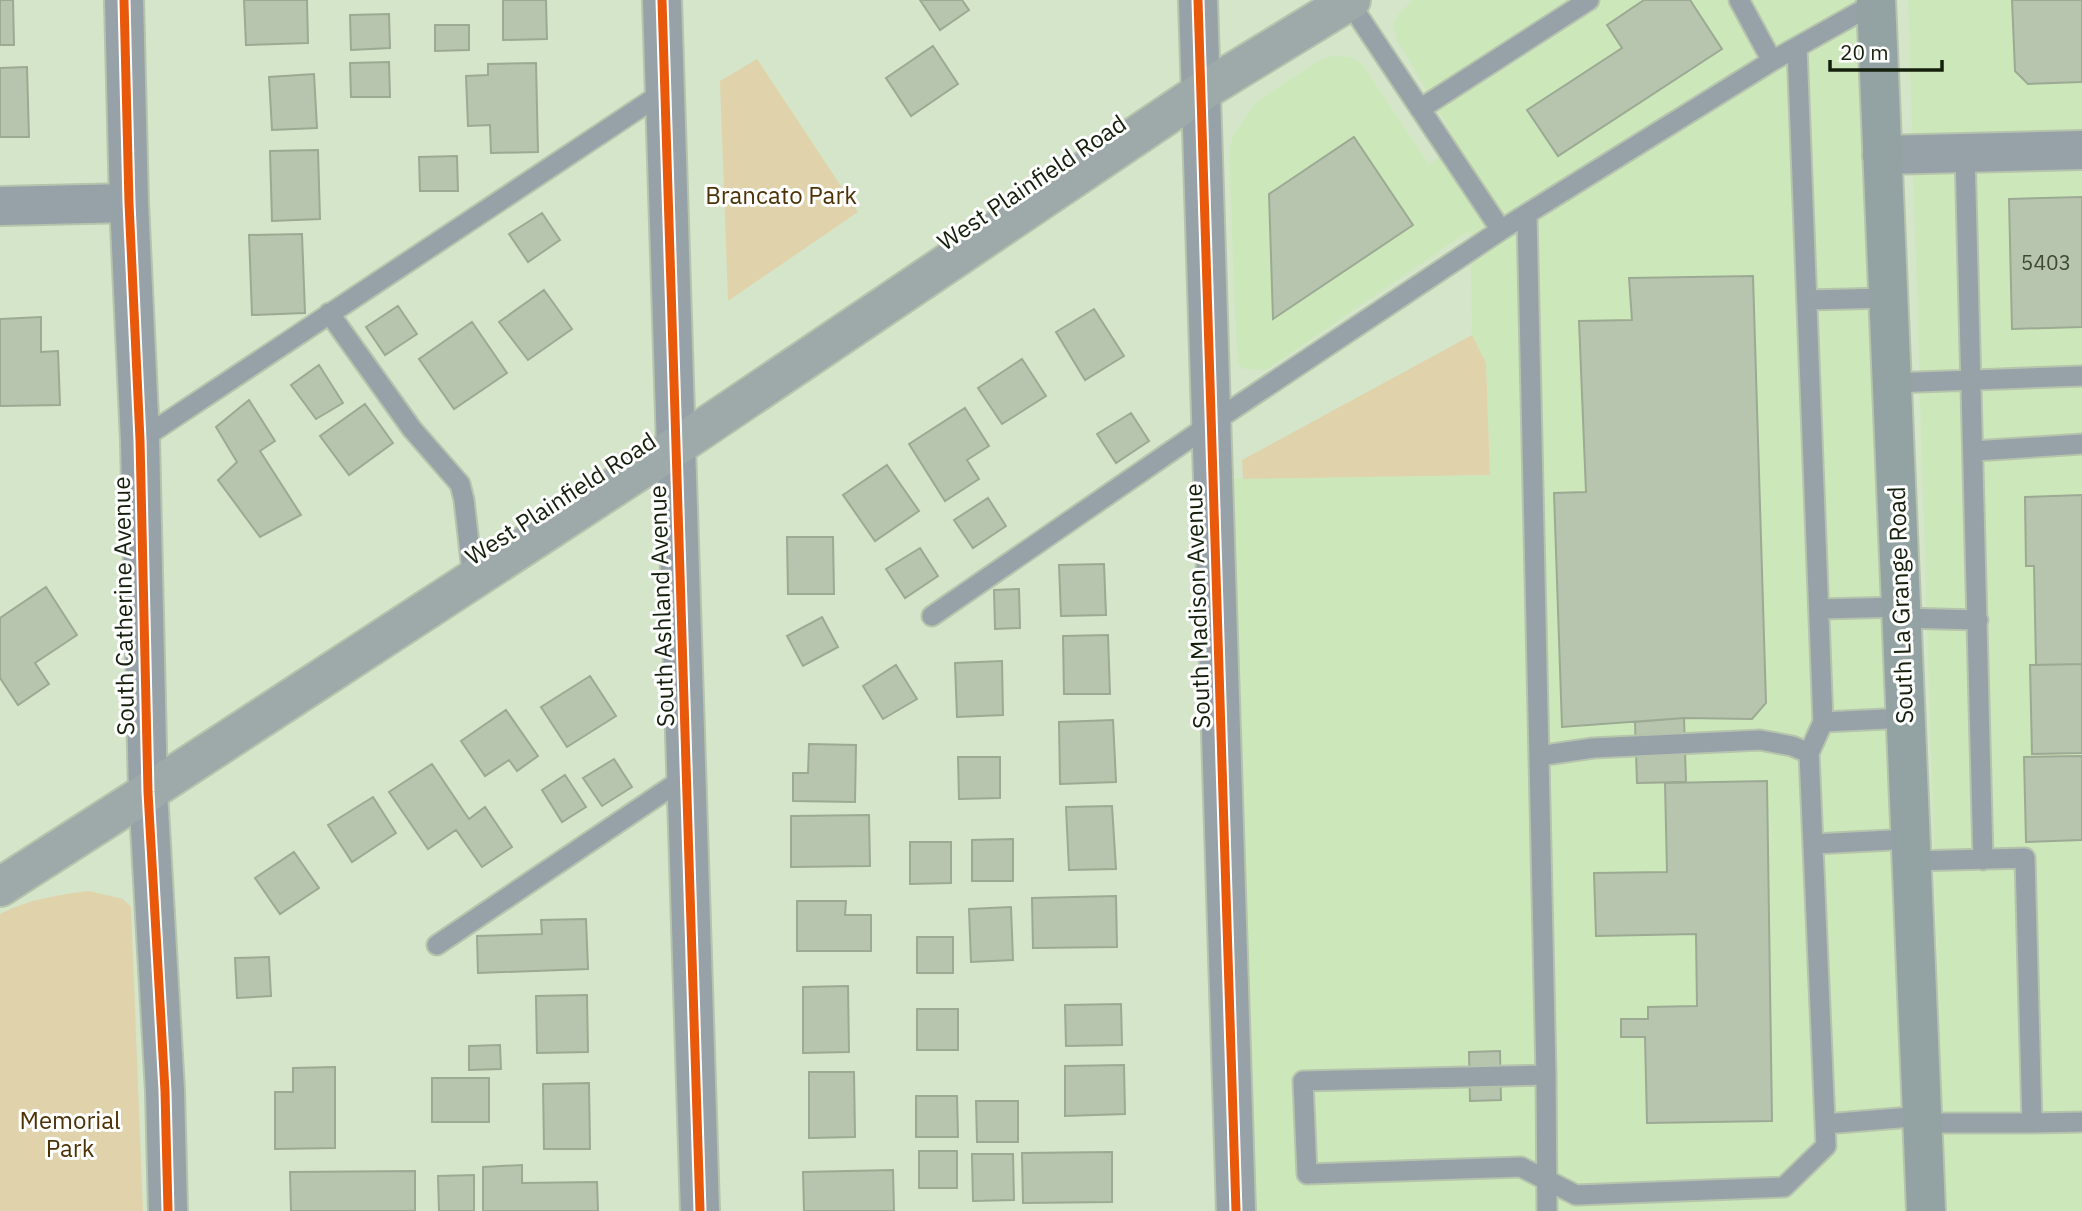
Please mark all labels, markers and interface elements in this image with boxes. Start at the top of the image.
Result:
scale bar [1830,28,1942,72]
text: 20 m [1840,38,1889,66]
street label: West Plainfield Road [931,107,1132,257]
park label: Brancato Park [705,179,857,211]
house number: 5403 [2021,248,2071,276]
street label: West Plainfield Road [459,424,662,572]
street label: South Catherine Avenue [105,476,141,736]
street label: South Madison Avenue [1177,483,1217,729]
street label: South Ashland Avenue [641,484,681,728]
street label: South La Grange Road [1880,486,1920,724]
park label: Memorial Park [19,1104,121,1164]

